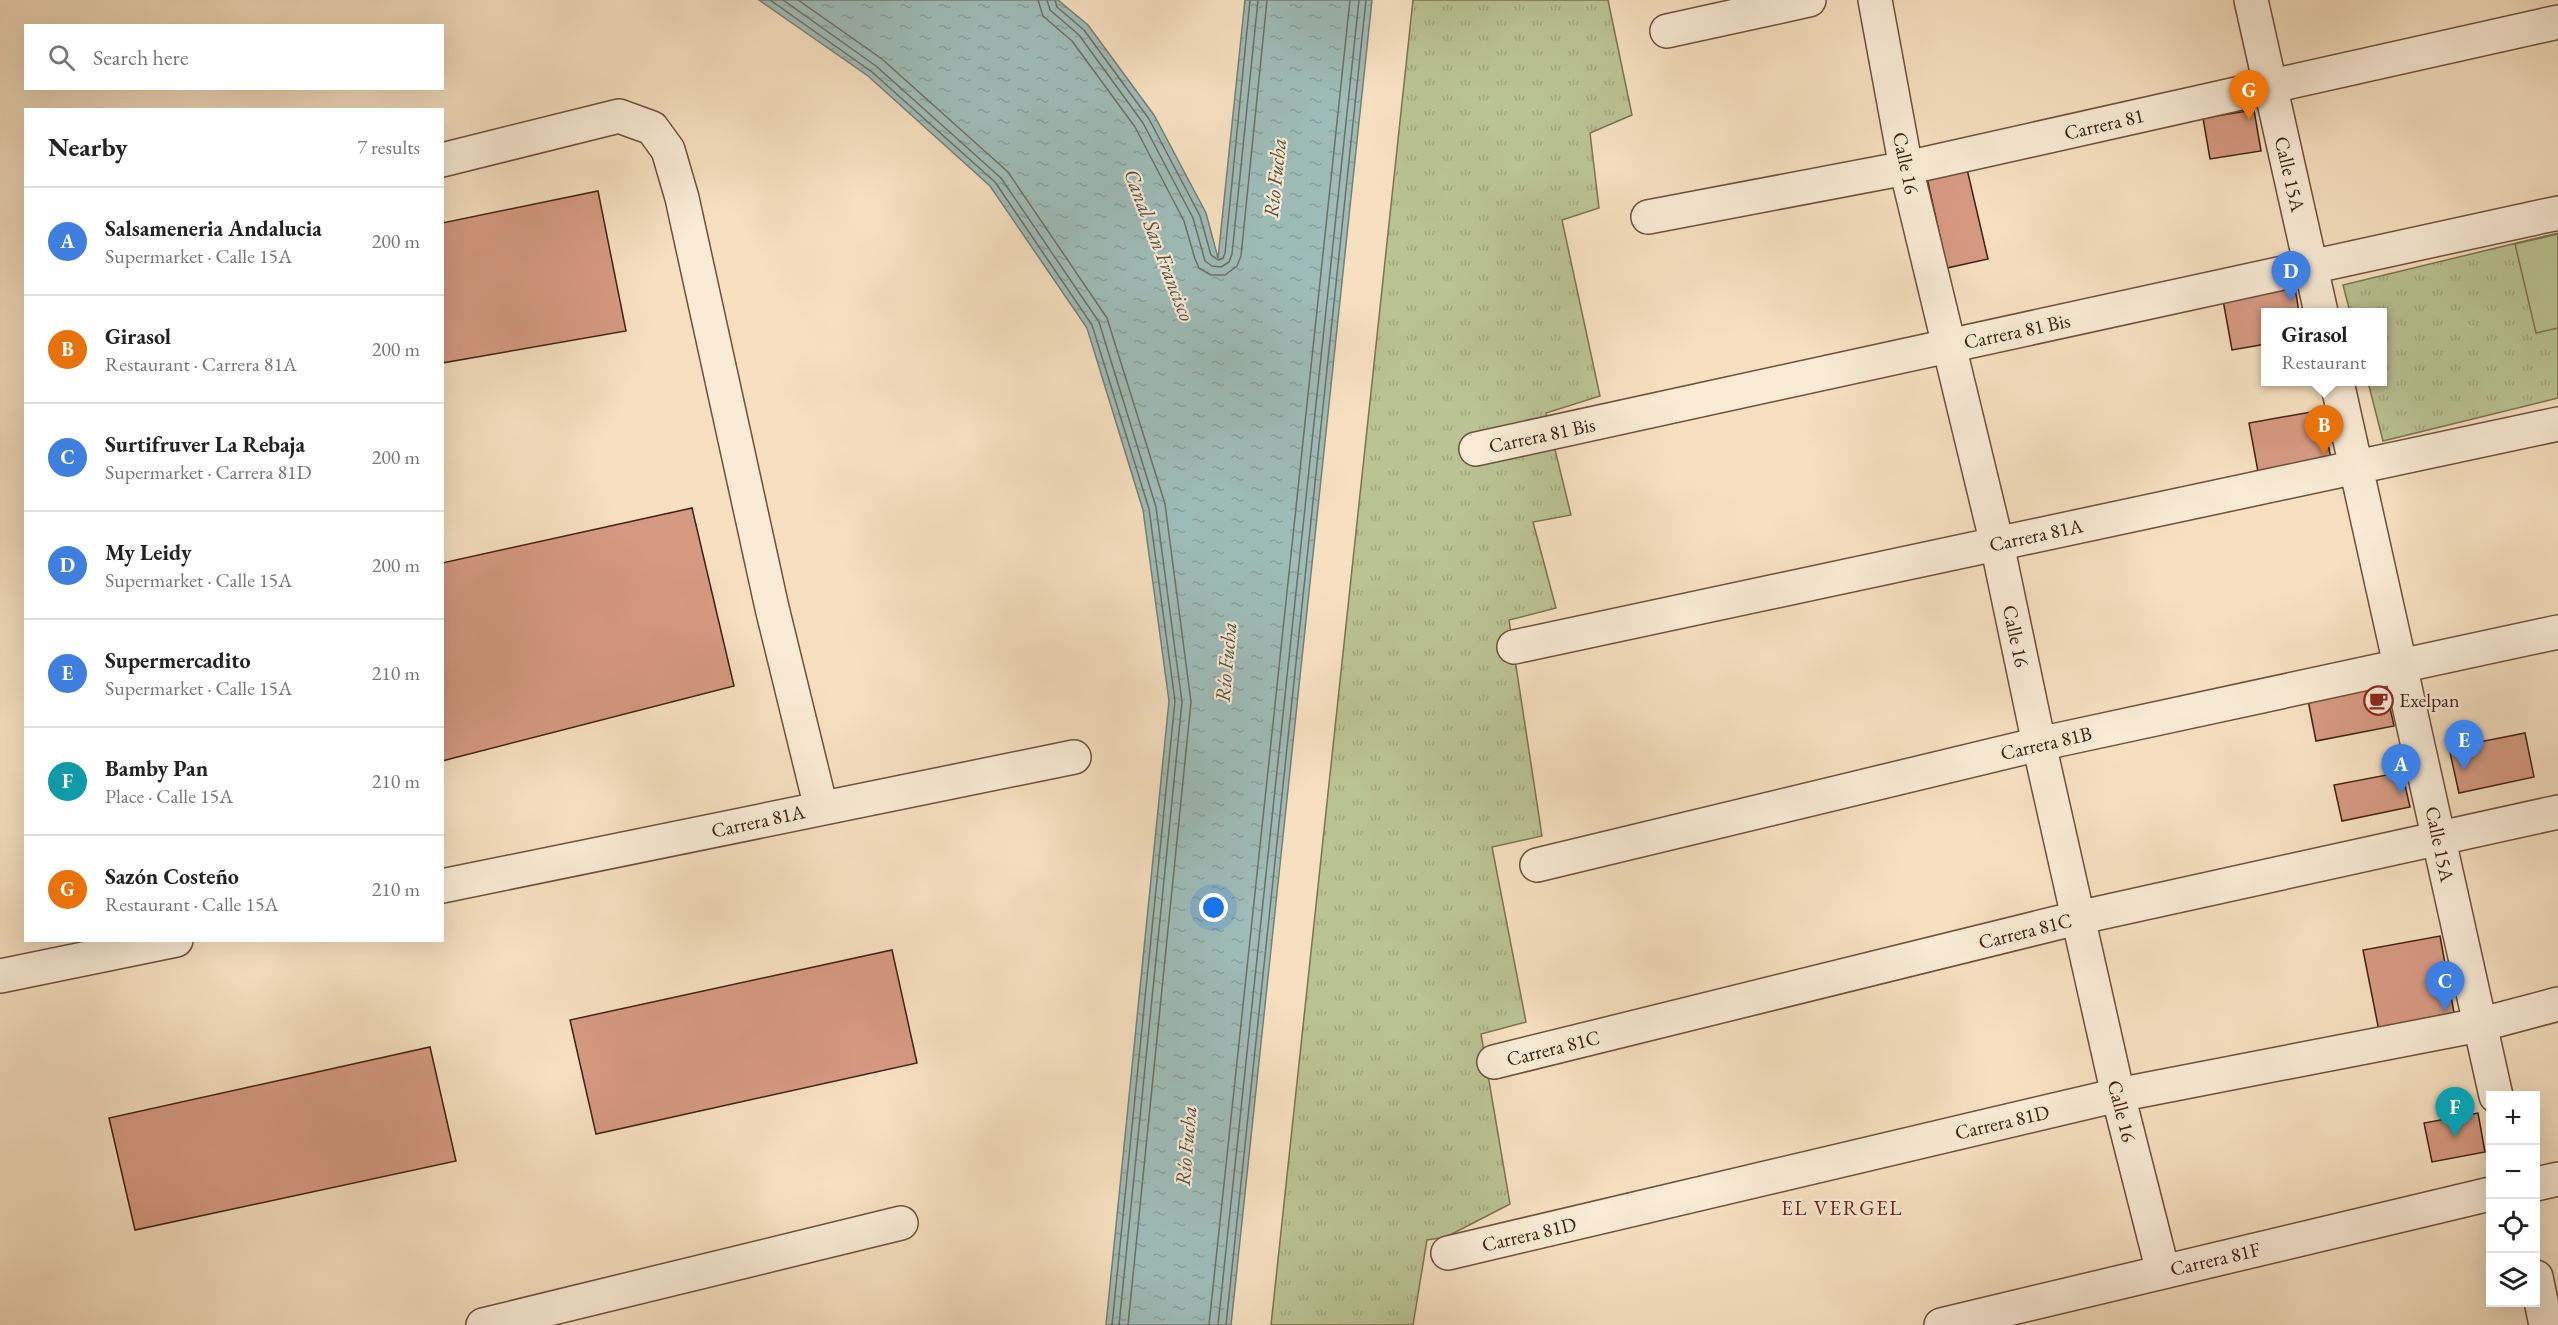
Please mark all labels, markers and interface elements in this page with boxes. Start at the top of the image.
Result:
search box [24,24,444,90]
icon: search [45,41,78,74]
text: Search here [93,43,188,72]
pin: G [2230,70,2268,120]
street label: Carrera 81 [2062,102,2146,146]
text: Nearby [48,130,128,164]
street label: Calle 16 [1887,130,1925,197]
text: 7 results [357,134,420,160]
street label: Calle 15A [2269,134,2311,214]
water label: Río Fucha [1257,137,1292,219]
water label: Canal San Francisco [1118,165,1201,325]
text: Salsameneria Andalucia [105,214,322,243]
text: A [60,228,75,254]
text: 200 m [372,228,420,254]
text: Supermarket · Calle 15A [105,243,292,269]
pin: D [2272,252,2310,301]
street label: Carrera 81 Bis [1961,307,2073,355]
popup [2261,308,2387,386]
text: Girasol [2282,320,2348,349]
text: Girasol [105,322,171,351]
text: B [61,336,74,362]
text: 200 m [372,336,420,362]
text: Restaurant [2282,349,2366,375]
text: Restaurant · Carrera 81A [105,351,297,377]
pin: B [2304,406,2344,455]
street label: Carrera 81 Bis [1486,411,1598,459]
text: Surtifruver La Rebaja [105,430,305,459]
text: C [60,444,75,470]
text: 200 m [372,444,420,470]
text: Supermarket · Carrera 81D [105,459,312,485]
street label: Carrera 81A [1987,512,2085,558]
text: My Leidy [105,538,192,567]
text: D [60,552,75,578]
text: 200 m [372,552,420,578]
text: Supermarket · Calle 15A [105,567,292,593]
street label: Calle 16 [1997,603,2035,670]
water label: Río Fucha [1209,621,1242,703]
text: Supermercadito [105,646,250,675]
text: E [62,660,73,686]
text: 210 m [372,660,420,686]
text: Supermarket · Calle 15A [105,675,292,701]
cafe icon: Exelpan [2362,684,2394,716]
place label: Exelpan [2399,687,2460,713]
street label: Carrera 81B [1998,720,2094,766]
pin: E [2444,720,2484,770]
pin: A [2382,744,2420,794]
text: Bamby Pan [105,754,208,783]
text: F [62,768,73,794]
text: 210 m [372,768,420,794]
text: Place · Calle 15A [105,783,233,809]
street label: Carrera 81A [709,798,807,844]
street label: Calle 15A [2419,804,2461,884]
text: Sazón Costeño [105,862,239,891]
text: G [60,876,75,902]
text: 210 m [372,876,420,902]
text: Restaurant · Calle 15A [105,891,278,917]
your location [1199,893,1228,922]
street label: Carrera 81C [1976,907,2074,955]
pin: C [2426,962,2464,1011]
street label: Carrera 81C [1504,1024,1602,1072]
street label: Calle 16 [2102,1077,2142,1145]
pin: F [2436,1088,2474,1137]
map controls [2486,1091,2540,1307]
button: + [2486,1091,2540,1145]
street label: Carrera 81D [1952,1099,2052,1145]
water label: Río Fucha [1169,1105,1202,1187]
button: − [2486,1145,2540,1199]
district label: EL VERGEL [1781,1194,1903,1221]
button: locate [2486,1199,2540,1253]
street label: Carrera 81D [1479,1211,1579,1257]
street label: Carrera 81F [2168,1236,2262,1282]
button: layers [2486,1253,2540,1307]

